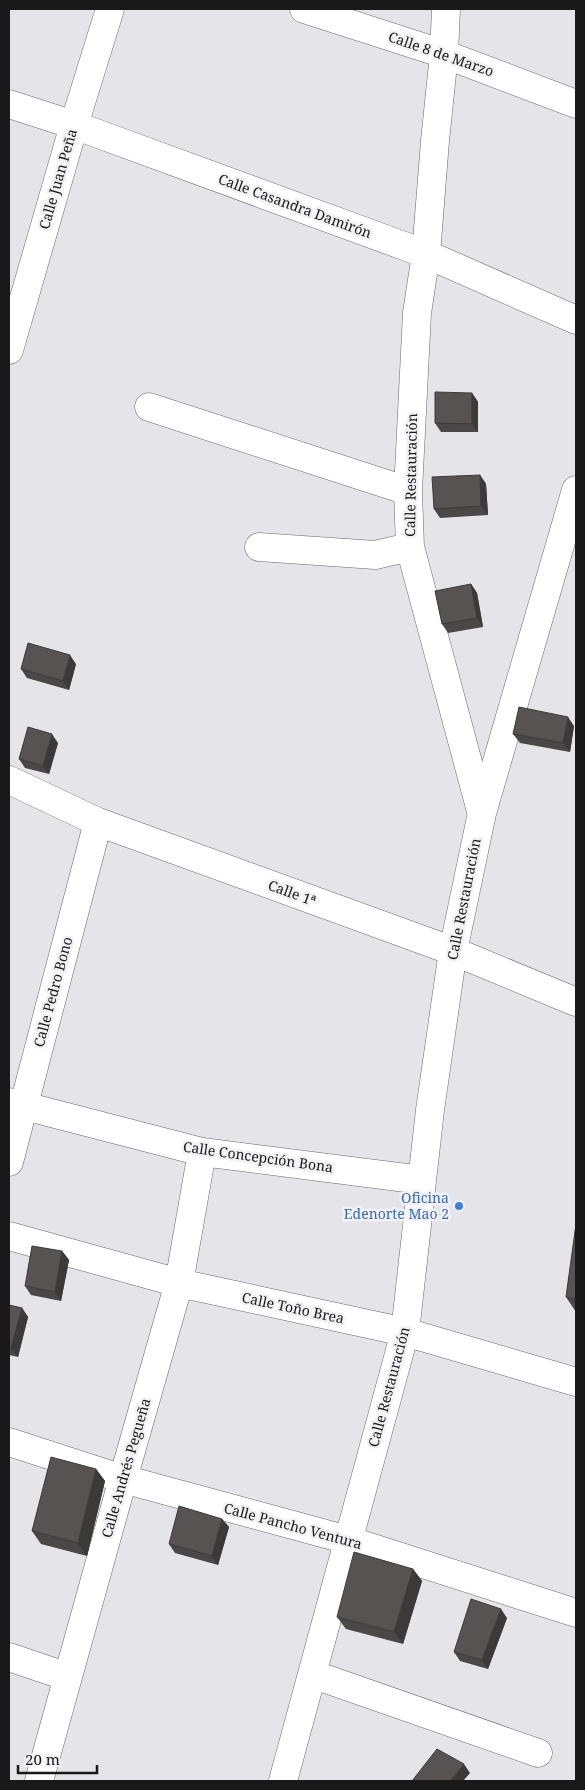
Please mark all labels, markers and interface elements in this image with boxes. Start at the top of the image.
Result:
street label: Calle 8 de Marzo [386,27,496,80]
street label: Calle Juan Peña [34,126,81,231]
street label: Calle Casandra Damirón [216,169,374,242]
street label: Calle Restauración [400,413,421,537]
street label: Calle Restauración [442,836,485,961]
street label: Calle 1ª [266,875,319,910]
street label: Calle Pedro Bono [29,935,76,1049]
street label: Calle Concepción Bona [182,1137,334,1176]
place label: Oficina Edenorte Mao 2 [344,1188,449,1223]
marker: Oficina Edenorte Mao 2 [453,1200,465,1212]
street label: Calle Toño Brea [240,1287,346,1328]
street label: Calle Restauración [363,1325,414,1449]
street label: Calle Andrés Pegueña [96,1396,155,1540]
street label: Calle Pancho Ventura [222,1498,364,1553]
scale bar [18,1742,96,1774]
text: 20 m [25,1749,60,1769]

